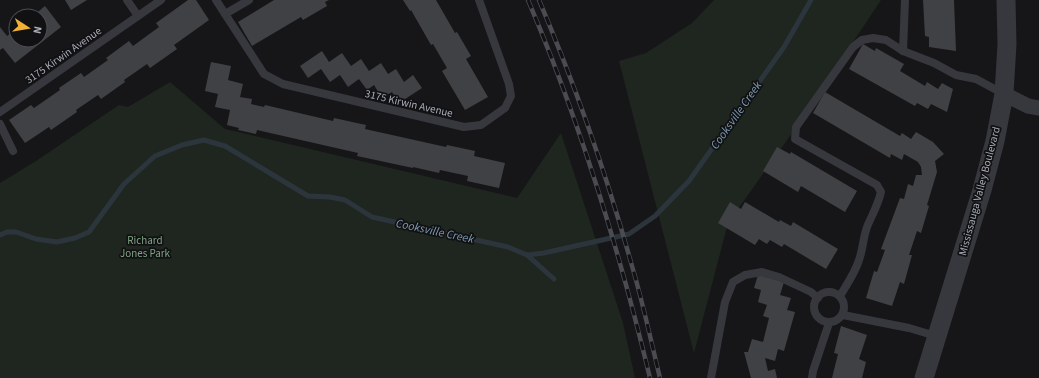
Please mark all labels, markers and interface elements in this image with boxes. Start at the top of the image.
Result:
north arrow [8,8,48,48]
street label: 3175 Kirwin Avenue [22,23,105,87]
text: N [29,25,45,35]
water label: Cooksville Creek [707,78,766,153]
street label: 3175 Kirwin Avenue [363,86,455,121]
street label: Mississauga Valley Boulevard [955,125,1004,257]
water label: Cooksville Creek [394,215,476,248]
park label: Richard Jones Park [120,233,171,261]

